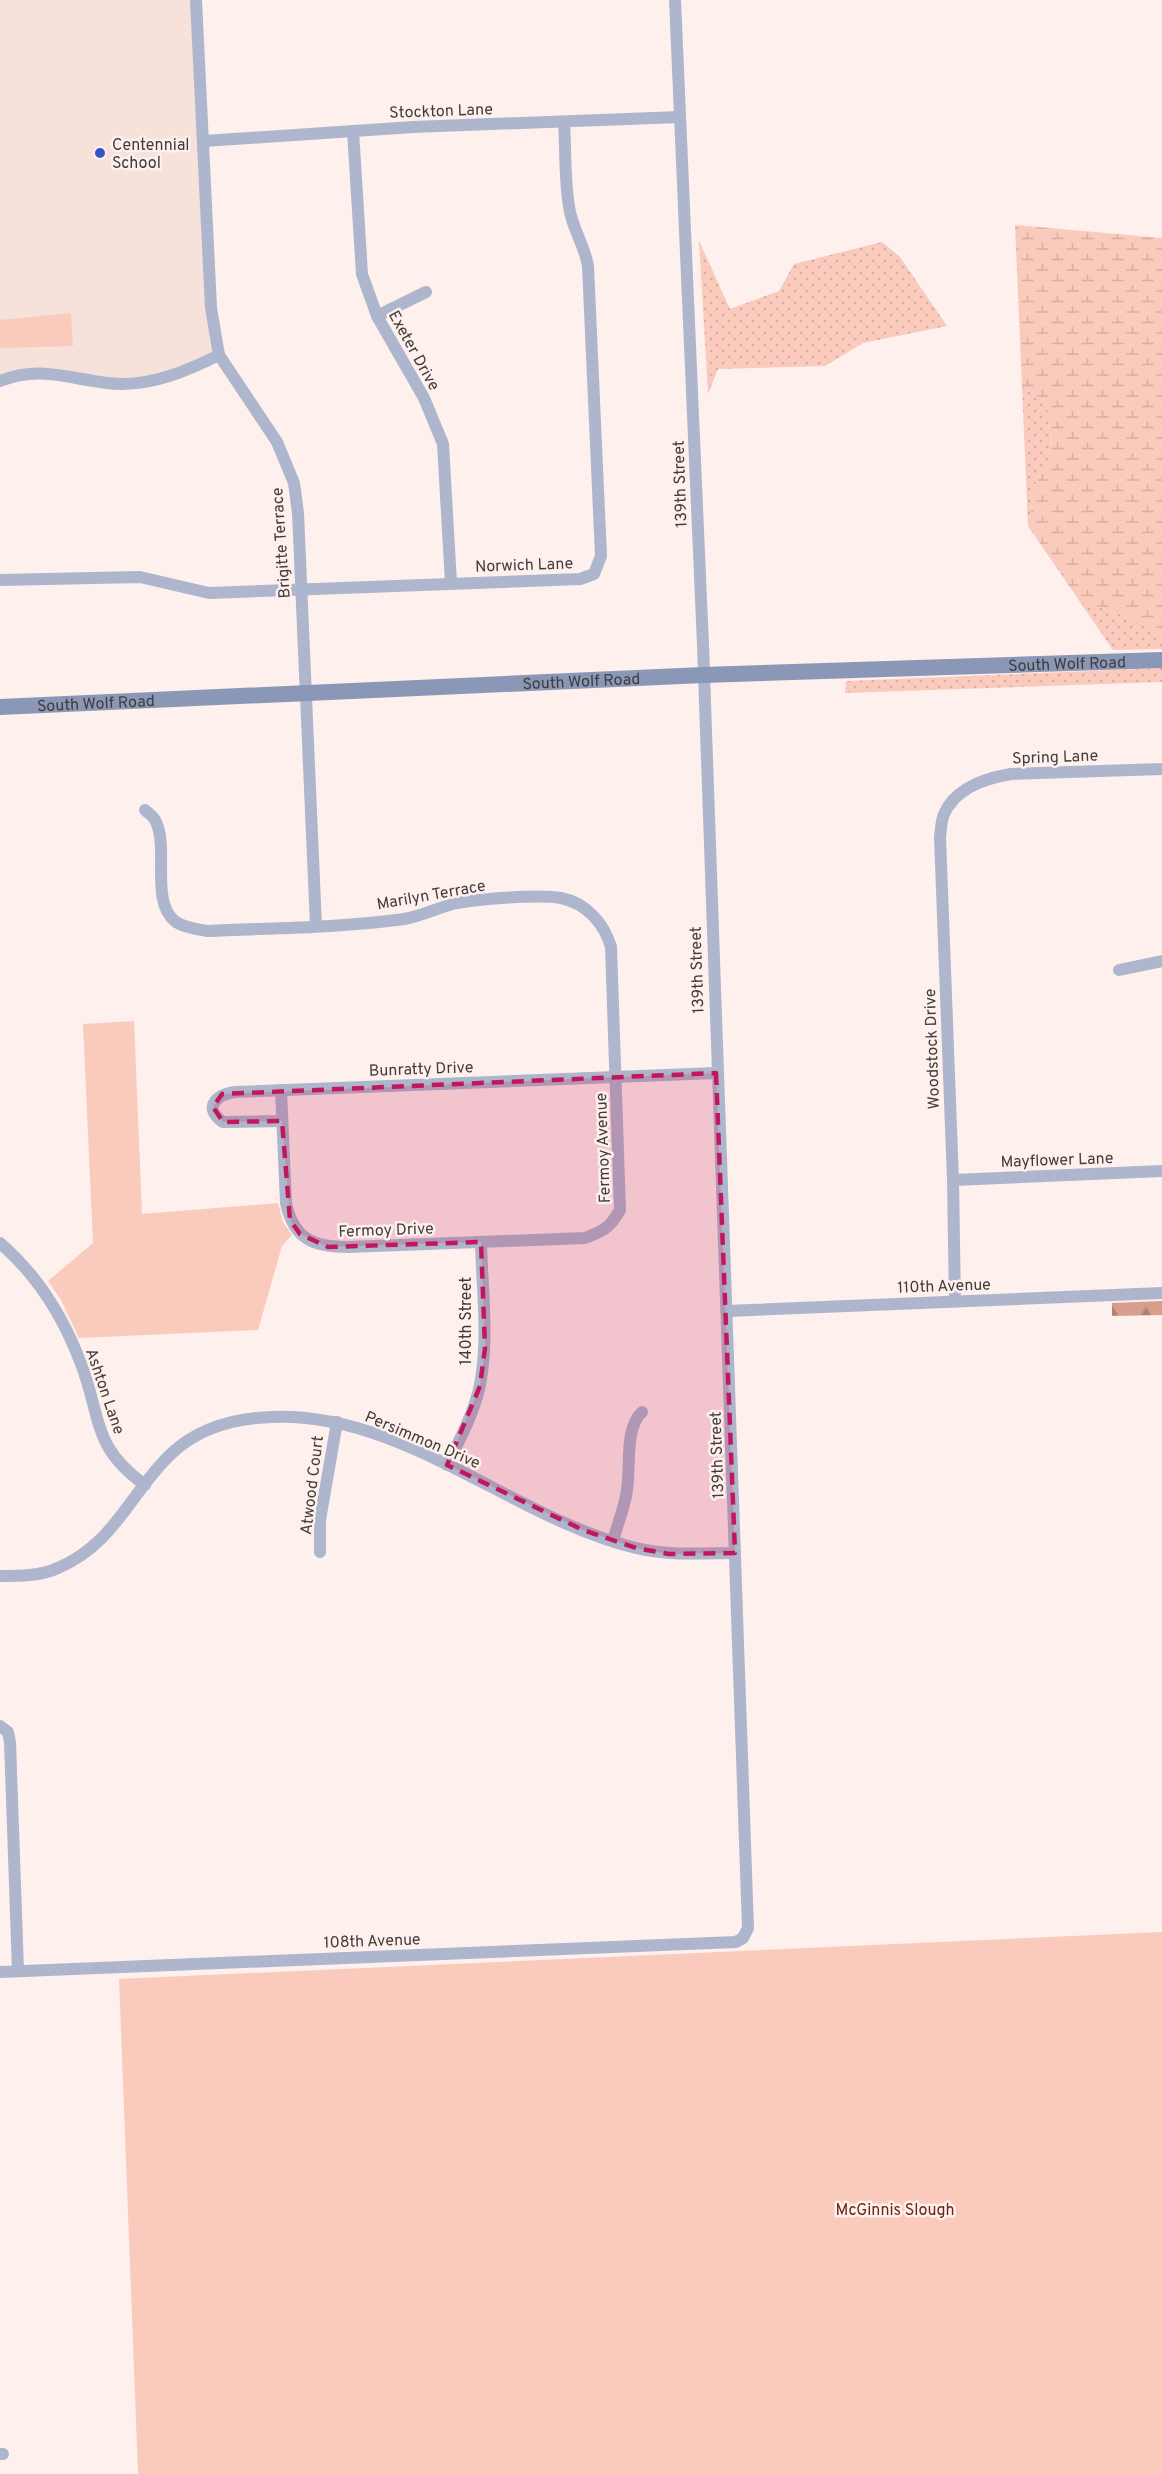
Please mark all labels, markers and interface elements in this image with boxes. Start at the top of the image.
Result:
street label: Stockton Lane [389,100,493,124]
place label: Centennial School [112,136,190,174]
marker: Centennial School [93,146,107,160]
street label: Exeter Drive [383,307,443,394]
street label: 139th Street [669,440,693,528]
street label: Brigitte Terrace [268,487,296,599]
street label: Norwich Lane [475,554,573,578]
street label: South Wolf Road [1008,653,1126,677]
street label: South Wolf Road [522,670,641,695]
street label: South Wolf Road [37,692,155,717]
street label: Spring Lane [1012,747,1098,769]
street label: Marilyn Terrace [375,877,487,915]
street label: 139th Street [686,926,710,1014]
street label: Woodstock Drive [921,988,945,1110]
street label: Bunratty Drive [368,1058,474,1082]
street label: Fermoy Avenue [592,1092,616,1203]
street label: Mayflower Lane [1000,1149,1114,1173]
street label: Fermoy Drive [338,1219,434,1243]
street label: 110th Avenue [897,1275,991,1299]
street label: 140th Street [457,1277,477,1365]
street label: Ashton Lane [80,1346,128,1437]
street label: Persimmon Drive [361,1407,483,1474]
street label: 139th Street [706,1411,730,1499]
street label: Atwood Court [297,1434,329,1536]
street label: 108th Avenue [323,1930,421,1954]
park label: McGinnis Slough [836,2201,954,2221]

